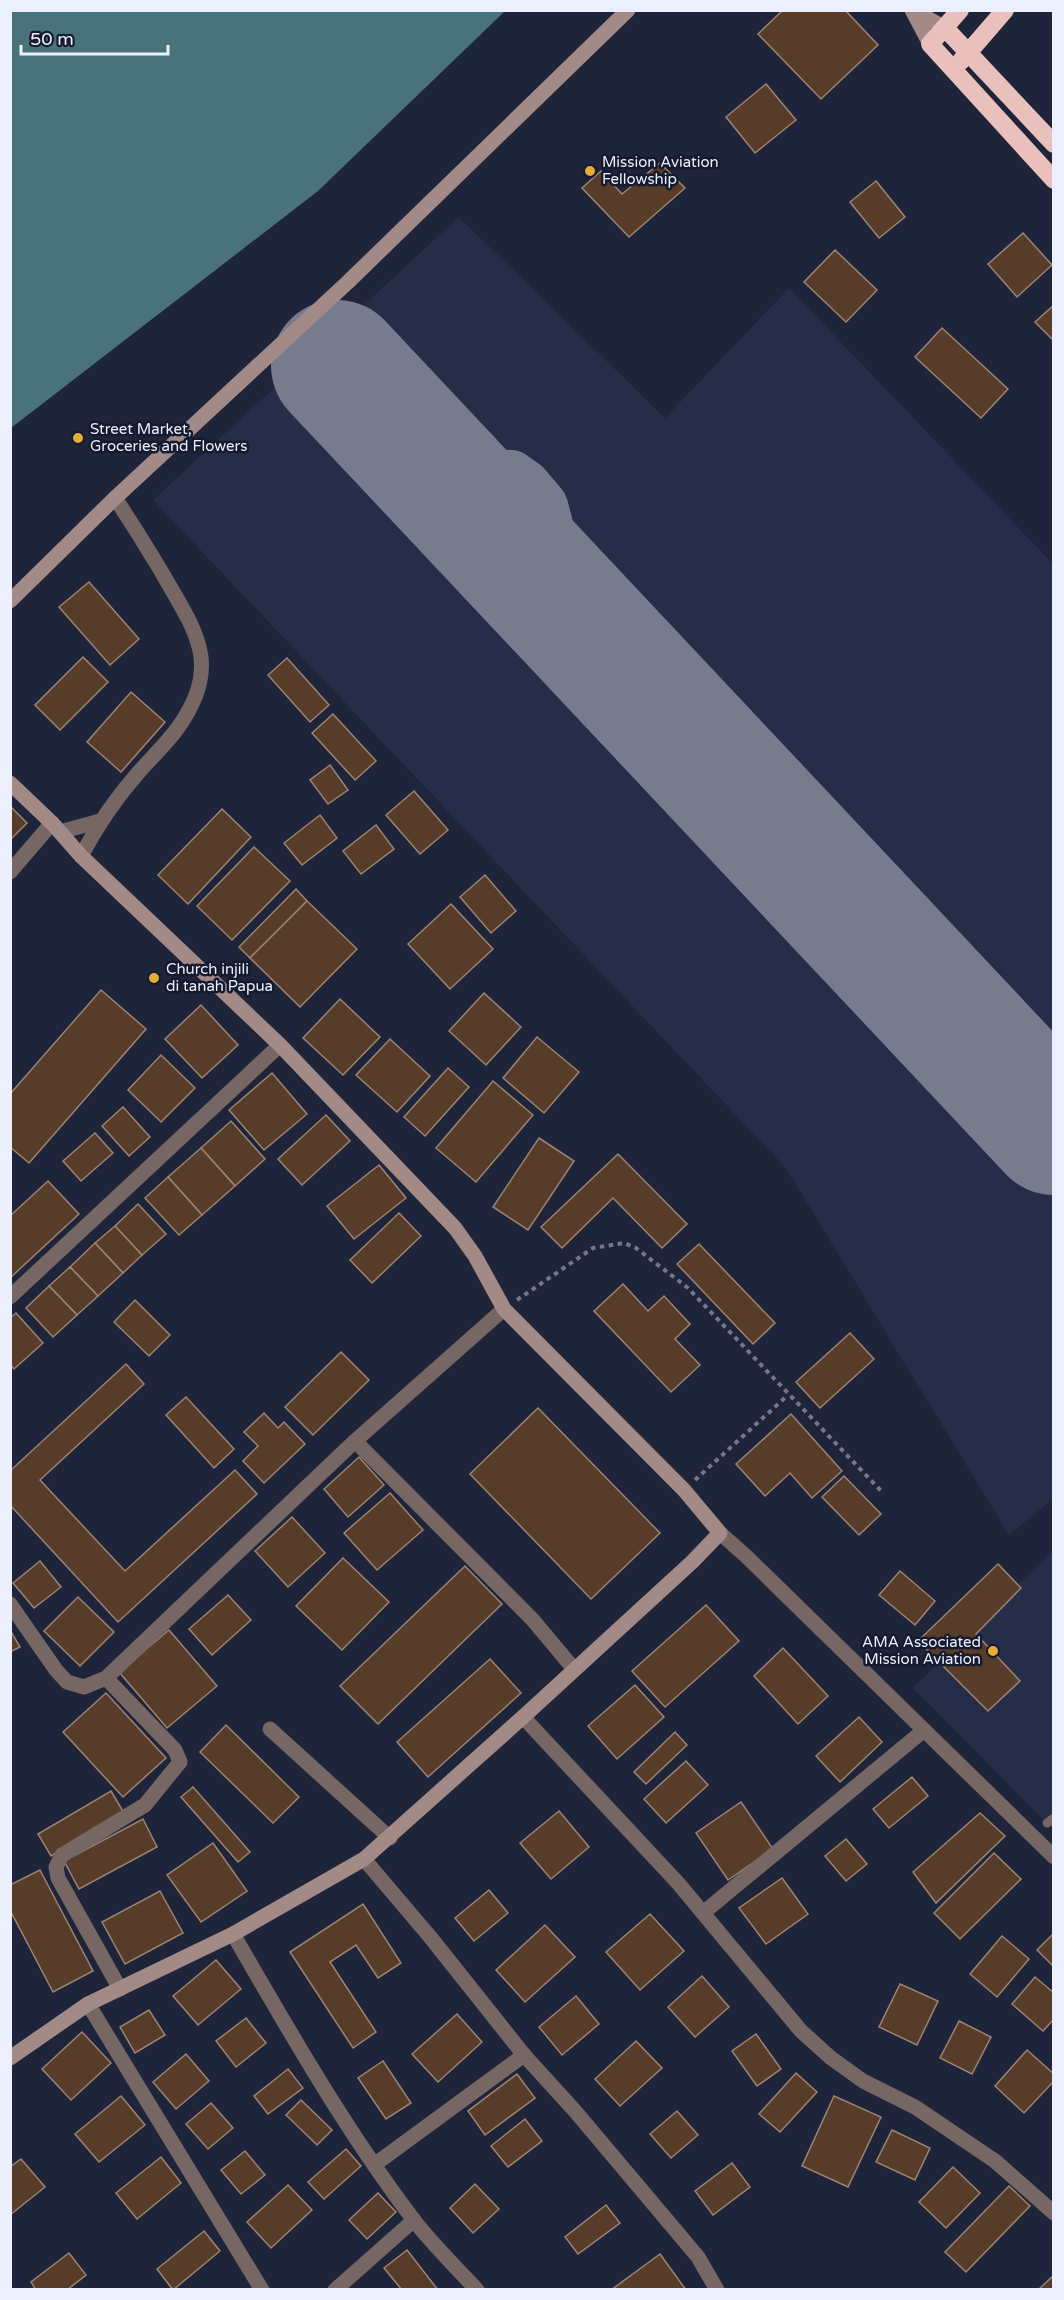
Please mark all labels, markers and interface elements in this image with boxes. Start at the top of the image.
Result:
scale bar [21,18,168,56]
text: 50 m [30,28,74,50]
place label: Mission Aviation Fellowship [602,153,719,188]
marker: Mission Aviation Fellowship [583,164,597,178]
place label: Street Market, Groceries and Flowers [90,420,247,455]
marker: Street Market, Groceries and Flowers [71,431,85,445]
place label: Church injili di tanah Papua [166,960,273,995]
marker: Church injili di tanah Papua [147,971,161,985]
place label: AMA Associated Mission Aviation [862,1633,981,1668]
marker: AMA Associated Mission Aviation [986,1644,1000,1658]

